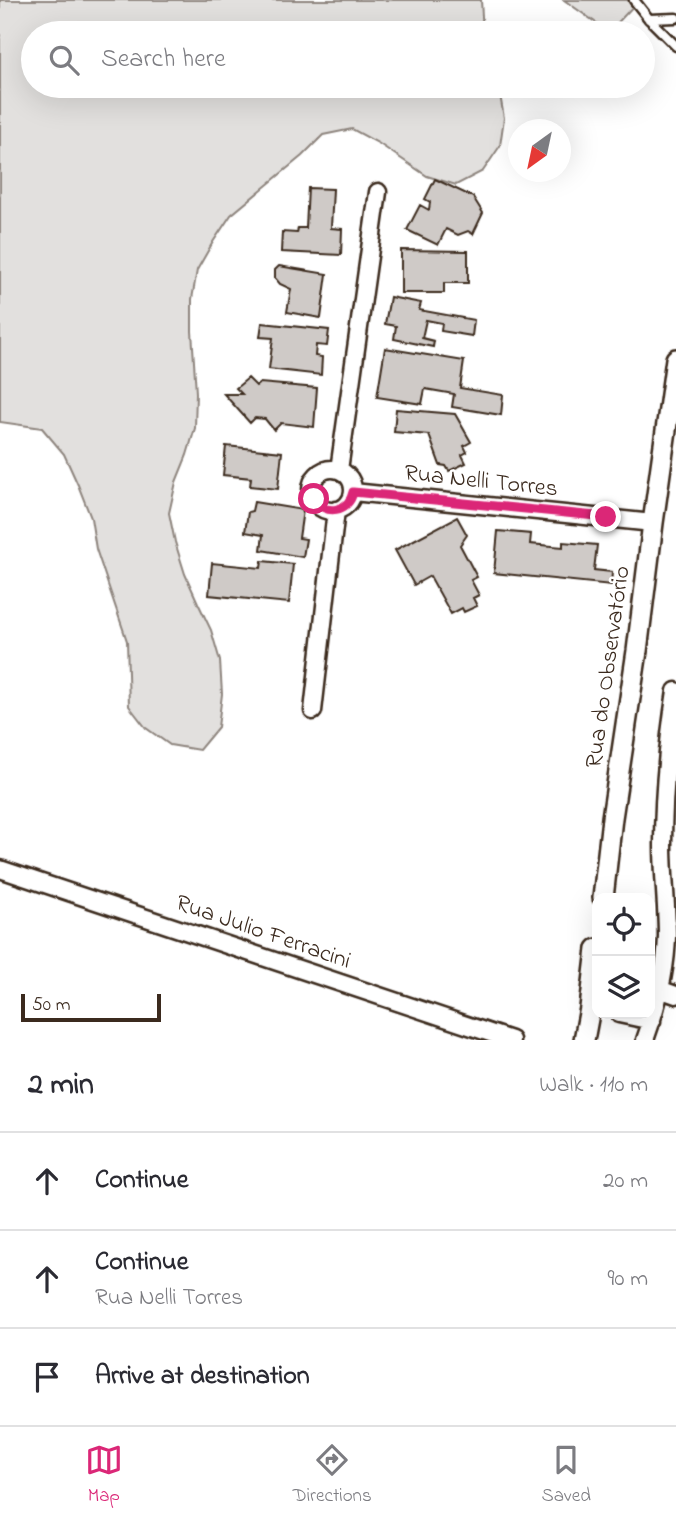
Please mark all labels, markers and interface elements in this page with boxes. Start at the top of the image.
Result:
search box [21,21,655,98]
icon: search [45,41,83,79]
text: Search here [101,41,226,79]
north arrow [508,119,571,182]
street label: Rua Nelli Torres [402,457,560,507]
route start [298,483,329,514]
route end [590,501,621,532]
street label: Rua do Observatório [577,564,641,770]
street label: Rua Julio Ferracini [171,887,355,979]
map controls [592,893,655,1019]
button: locate [592,893,655,956]
button: layers [592,956,655,1019]
scale bar [21,991,161,1023]
text: 50 m [32,992,71,1019]
text: 2 min [28,1064,94,1108]
text: Walk · 110 m [539,1069,648,1102]
icon: ahead [28,1162,66,1200]
text: Continue [95,1162,188,1200]
text: 20 m [603,1165,648,1198]
text: Continue [95,1244,188,1282]
icon: ahead [28,1260,66,1298]
text: 90 m [608,1263,648,1296]
text: Rua Nelli Torres [95,1282,243,1315]
icon: arrive [28,1358,66,1396]
text: Arrive at destination [95,1358,310,1396]
tab: Map [85,1441,123,1510]
tab: Directions [293,1441,372,1510]
tab: Saved [542,1441,591,1510]

